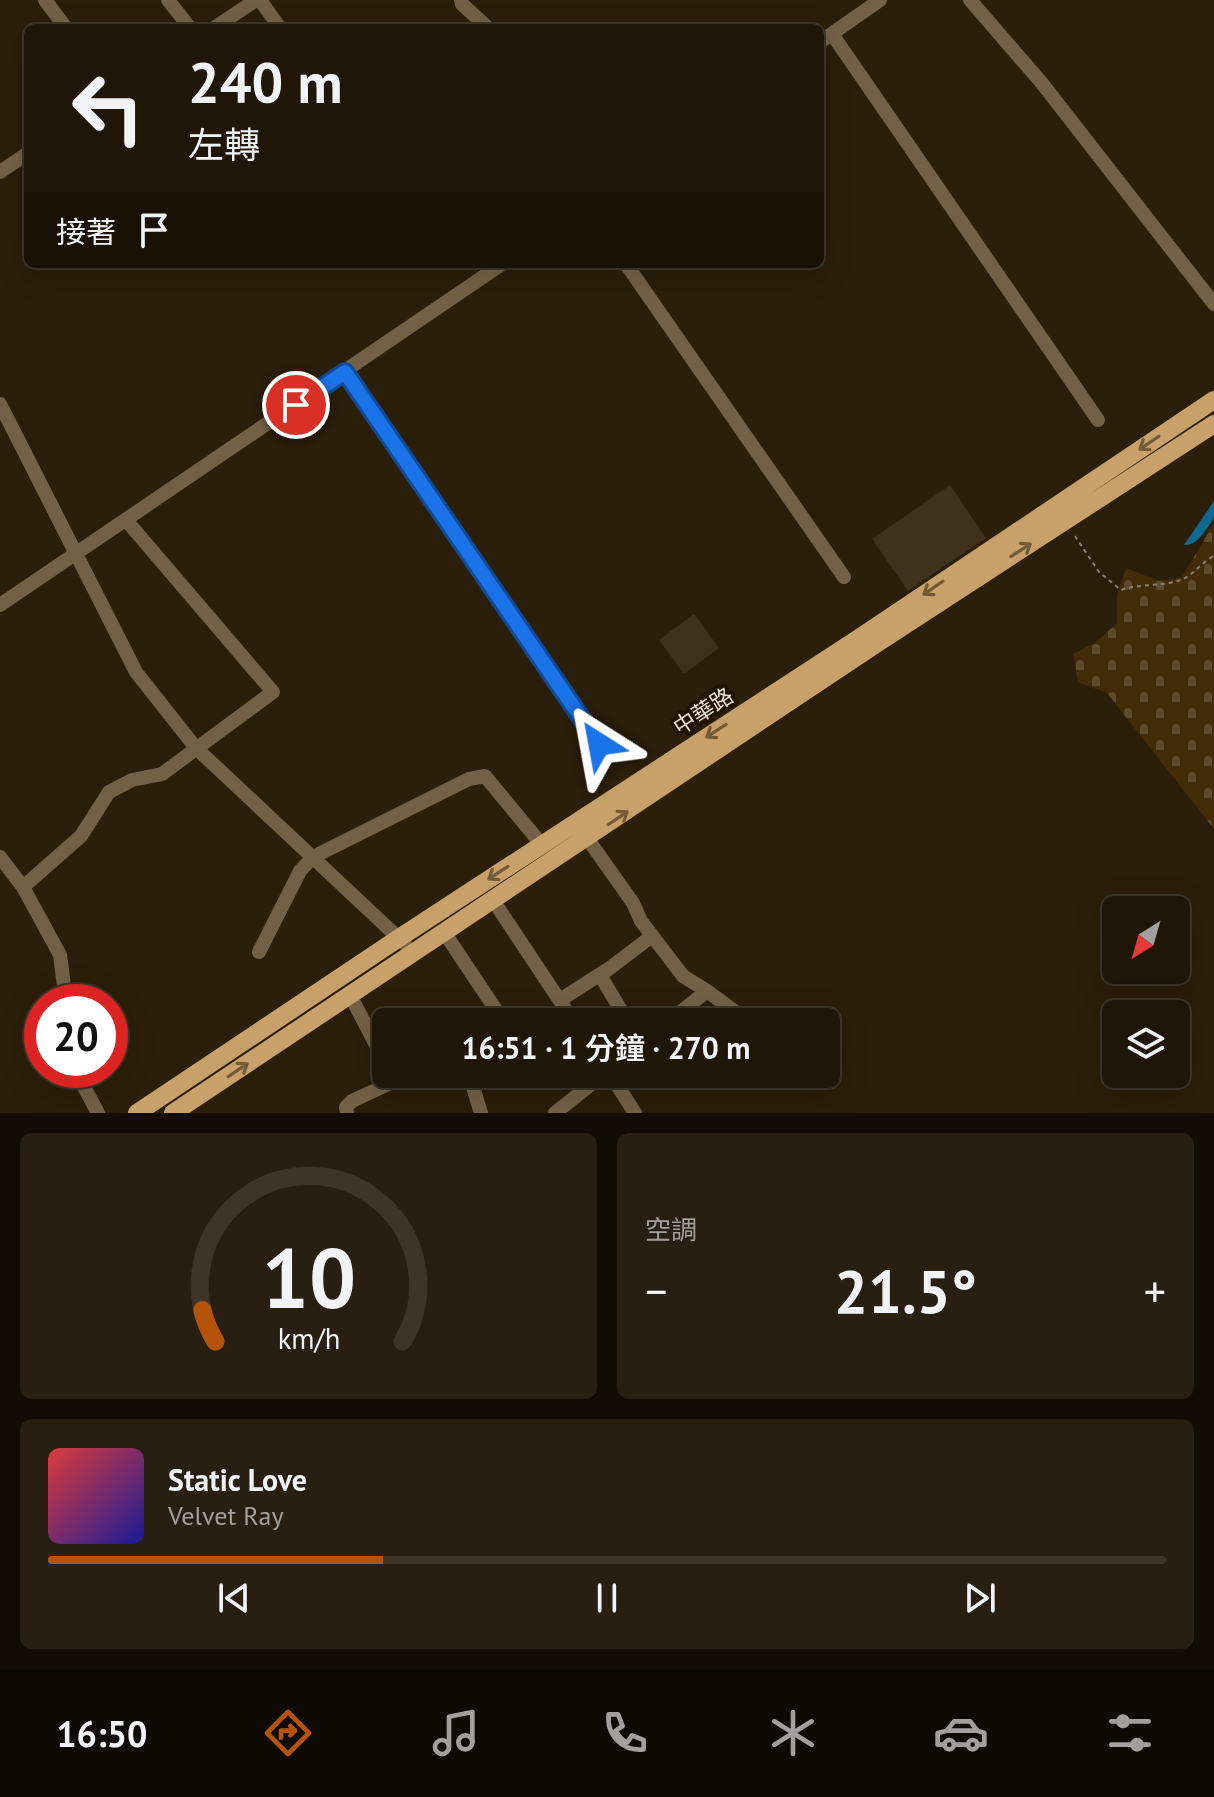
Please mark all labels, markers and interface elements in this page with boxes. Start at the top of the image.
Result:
text: 240 m [188,46,343,118]
icon: left [56,56,160,160]
text: 左轉 [188,121,260,168]
icon: arrive [132,208,176,252]
text: 接著 [56,212,116,251]
pin [262,371,330,439]
icon: arrive [274,383,318,427]
one-way arrow [1138,435,1161,451]
one-way arrow [1009,541,1032,557]
one-way arrow [923,580,945,596]
street label: 中華路 [668,681,738,741]
position arrow [557,702,641,786]
one-way arrow [705,724,728,740]
one-way arrow [606,809,629,825]
one-way arrow [488,865,510,881]
north arrow [1102,896,1190,984]
map controls [1102,896,1190,1088]
speed limit sign: 20 [24,984,128,1088]
button: layers [1102,1000,1190,1088]
text: 16:51 · 1 分鐘 · 270 m [461,1028,751,1067]
one-way arrow [226,1061,249,1077]
text: 空調 [645,1213,697,1246]
text: 10 [261,1223,356,1331]
text: 21.5° [834,1252,977,1330]
text: − [645,1262,667,1319]
text: + [1144,1262,1166,1319]
text: km/h [277,1320,340,1357]
text: Static Love [168,1460,307,1499]
text: Velvet Ray [168,1499,284,1532]
icon: previous [212,1576,256,1620]
icon: pause [585,1576,629,1620]
icon: next [958,1576,1002,1620]
icon: directions [260,1705,316,1761]
icon: music [428,1705,484,1761]
icon: phone [597,1705,653,1761]
icon: climate [765,1705,821,1761]
icon: car [933,1705,989,1761]
icon: filters [1102,1705,1158,1761]
text: 16:50 [56,1710,148,1757]

